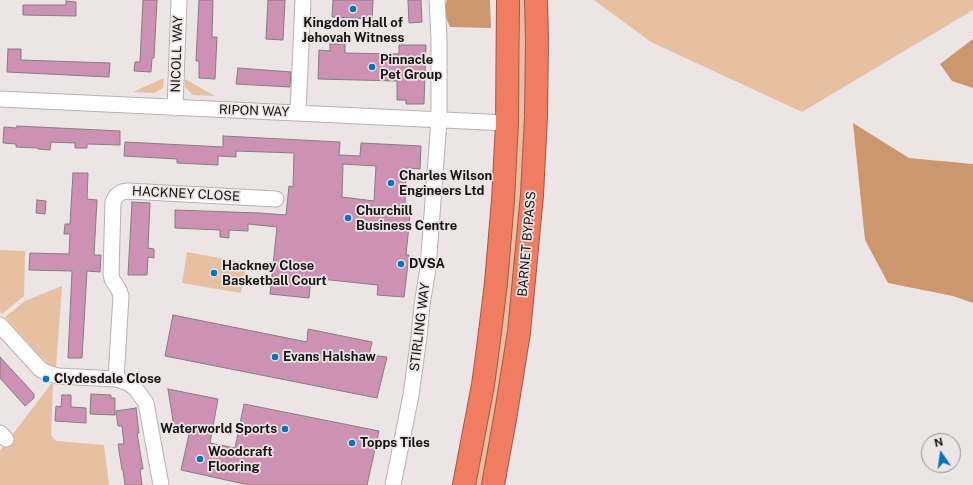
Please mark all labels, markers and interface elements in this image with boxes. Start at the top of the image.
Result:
marker: Kingdom Hall of Jehovah Witness [348,4,358,14]
street label: NICOLL WAY [168,15,186,93]
place label: Kingdom Hall of Jehovah Witness [302,15,404,46]
place label: Pinnacle Pet Group [380,52,442,83]
marker: Pinnacle Pet Group [367,62,377,72]
street label: RIPON WAY [219,102,289,120]
place label: Charles Wilson Engineers Ltd [399,168,492,199]
marker: Charles Wilson Engineers Ltd [386,178,396,188]
street label: HACKNEY CLOSE [132,183,240,205]
street label: BARNET BYPASS [515,191,539,297]
place label: Churchill Business Centre [356,203,457,234]
marker: Churchill Business Centre [343,213,353,223]
place label: DVSA [409,256,445,272]
place label: Hackney Close Basketball Court [222,258,327,289]
marker: DVSA [396,259,406,269]
marker: Hackney Close Basketball Court [209,268,219,278]
street label: STIRLING WAY [407,282,433,372]
place label: Evans Halshaw [283,349,376,365]
marker: Evans Halshaw [270,352,280,362]
place label: Clydesdale Close [54,371,161,387]
marker: Clydesdale Close [41,374,51,384]
place label: Waterworld Sports [160,421,277,437]
marker: Waterworld Sports [280,424,290,434]
north arrow [921,433,961,473]
place label: Topps Tiles [360,435,430,451]
text: N [933,435,944,449]
marker: Topps Tiles [347,438,357,448]
place label: Woodcraft Flooring [208,444,273,475]
marker: Woodcraft Flooring [195,454,205,464]

